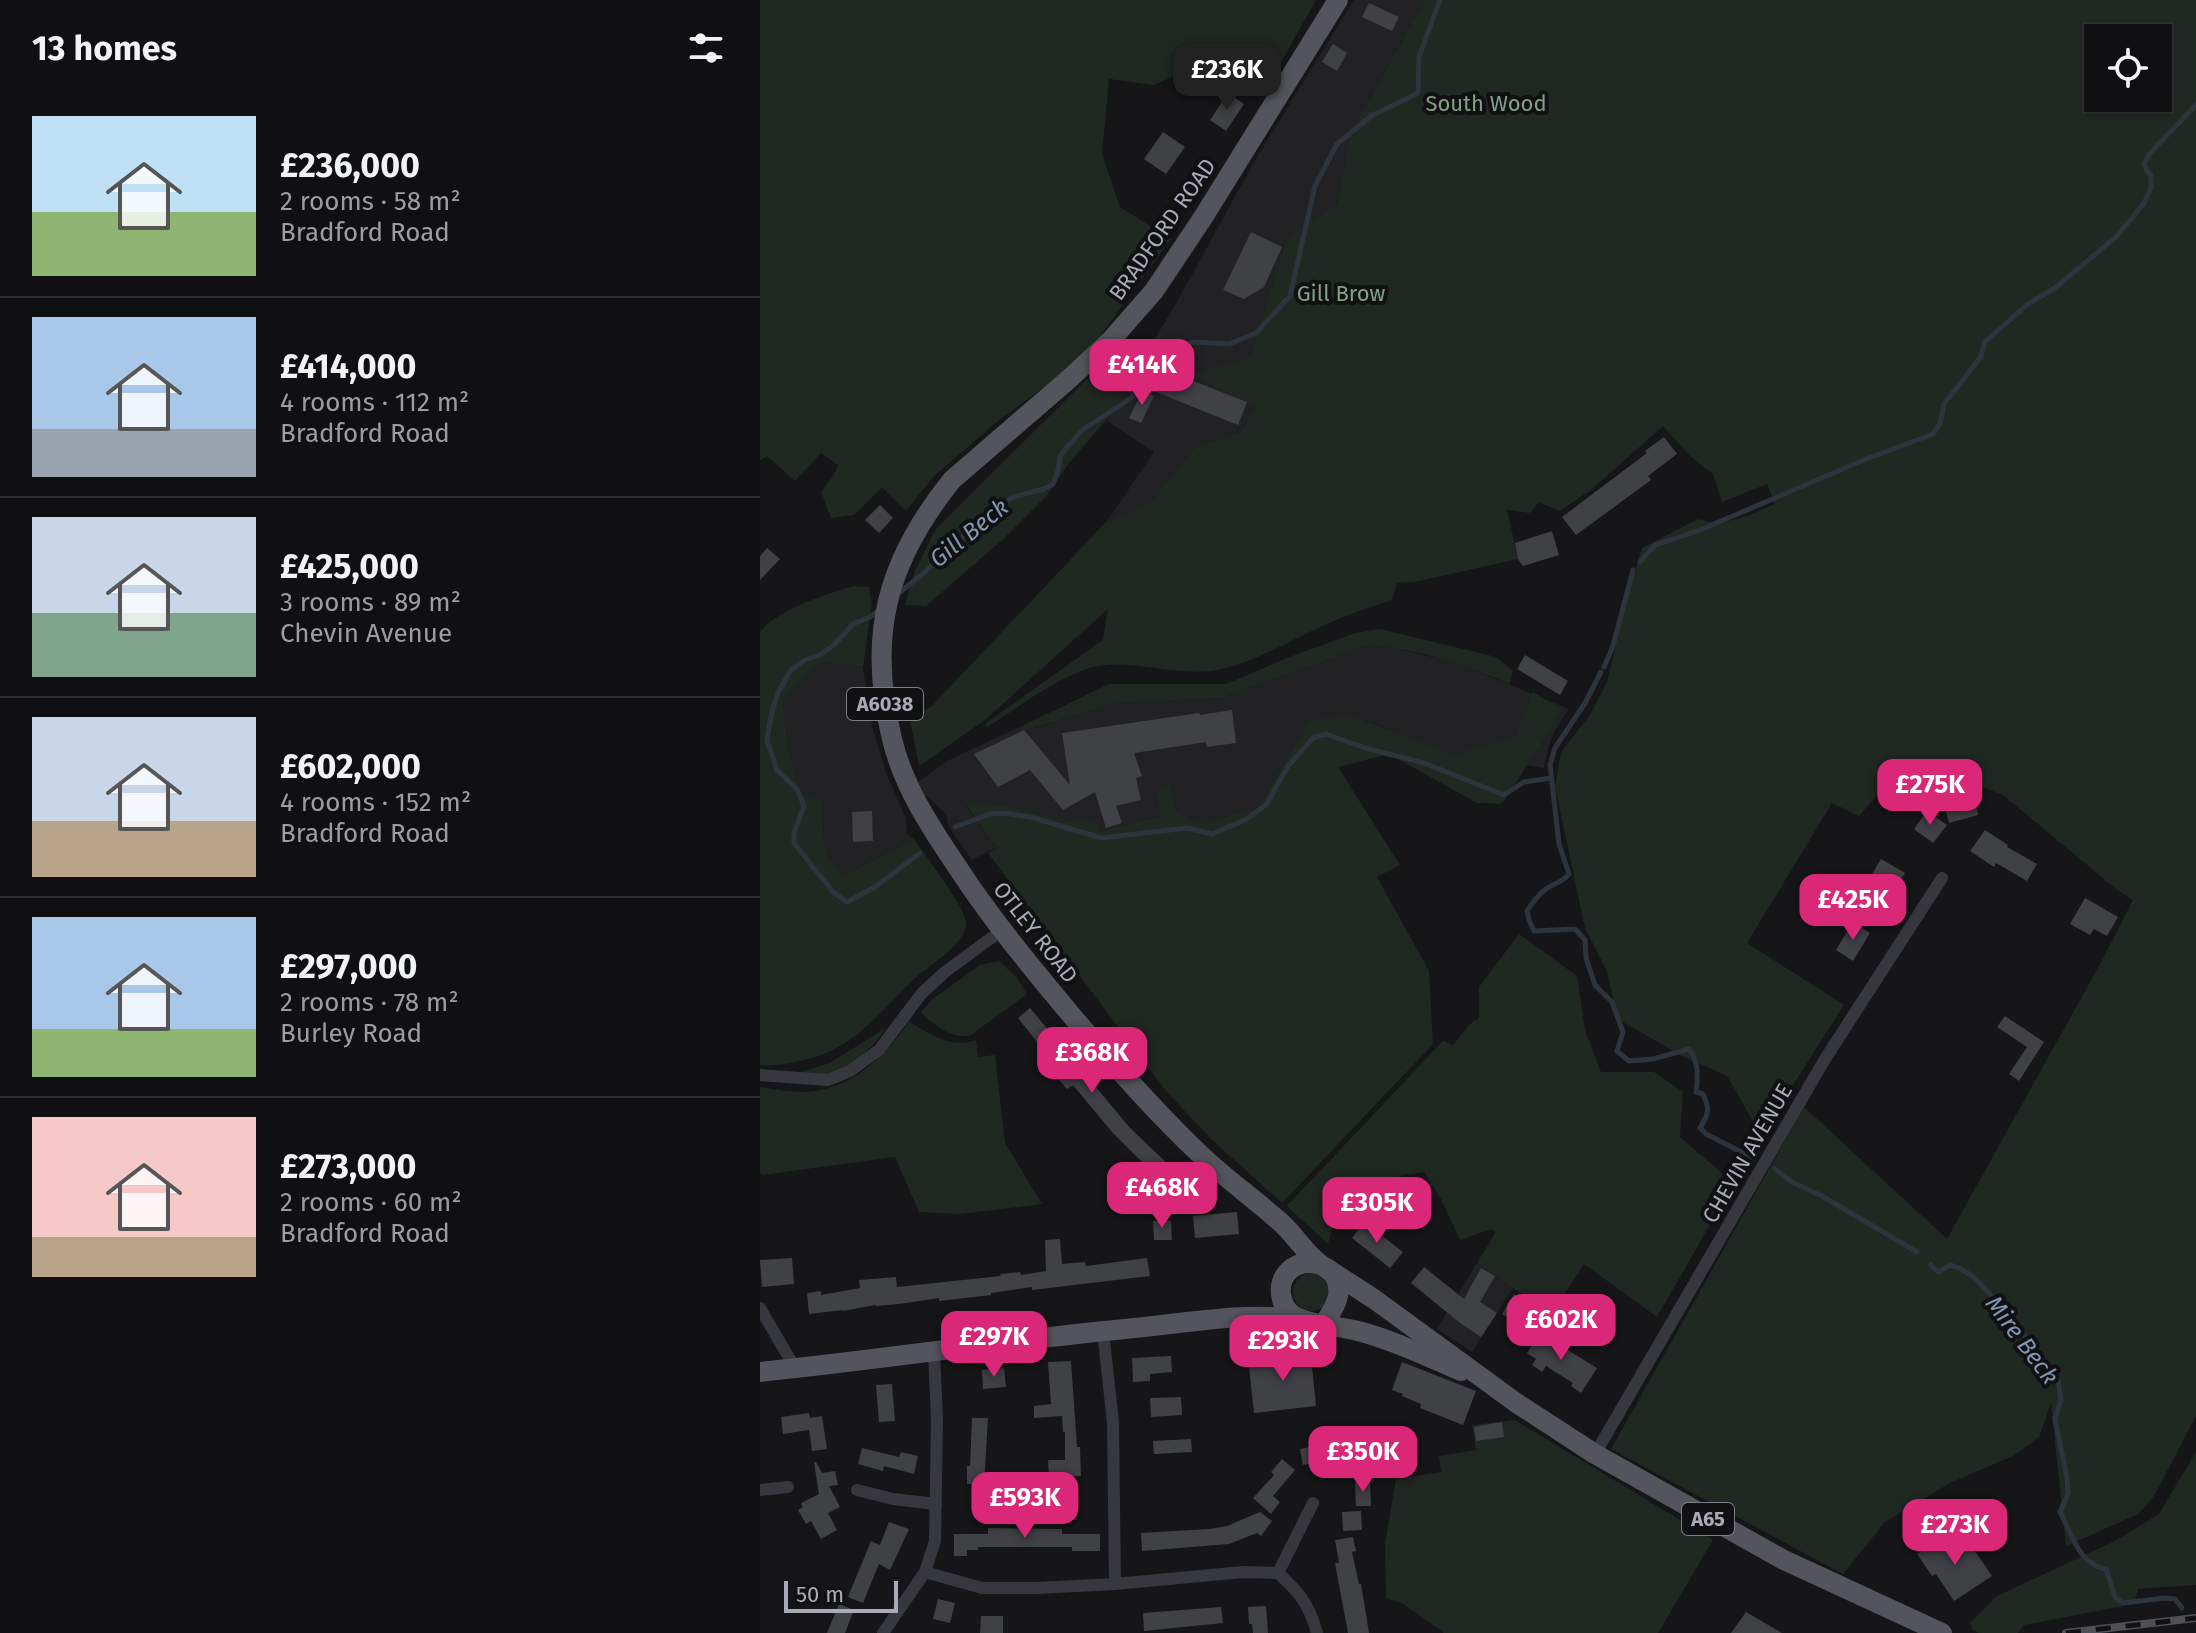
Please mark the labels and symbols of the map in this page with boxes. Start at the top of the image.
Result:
pin: £236K [1171,44,1283,112]
park label: South Wood [1425,90,1547,117]
street label: BRADFORD ROAD [1103,153,1221,306]
park label: Gill Brow [1297,280,1386,307]
pin: £414K [1086,339,1198,407]
water label: Gill Beck [924,493,1014,573]
road number: A6038 [847,688,923,720]
pin: £275K [1874,759,1986,827]
pin: £425K [1797,874,1909,942]
street label: OTLEY ROAD [988,876,1084,988]
pin: £368K [1036,1027,1148,1095]
street label: CHEVIN AVENUE [1697,1079,1798,1228]
pin: £468K [1106,1162,1218,1230]
pin: £305K [1321,1177,1433,1245]
water label: Mire Beck [1980,1290,2064,1390]
pin: £602K [1505,1294,1617,1362]
pin: £297K [938,1311,1050,1379]
pin: £293K [1227,1315,1339,1383]
pin: £350K [1307,1426,1419,1494]
pin: £593K [969,1472,1081,1540]
pin: £273K [1899,1499,2011,1567]
road number: A65 [1682,1503,1734,1535]
scale bar [784,1577,898,1613]

